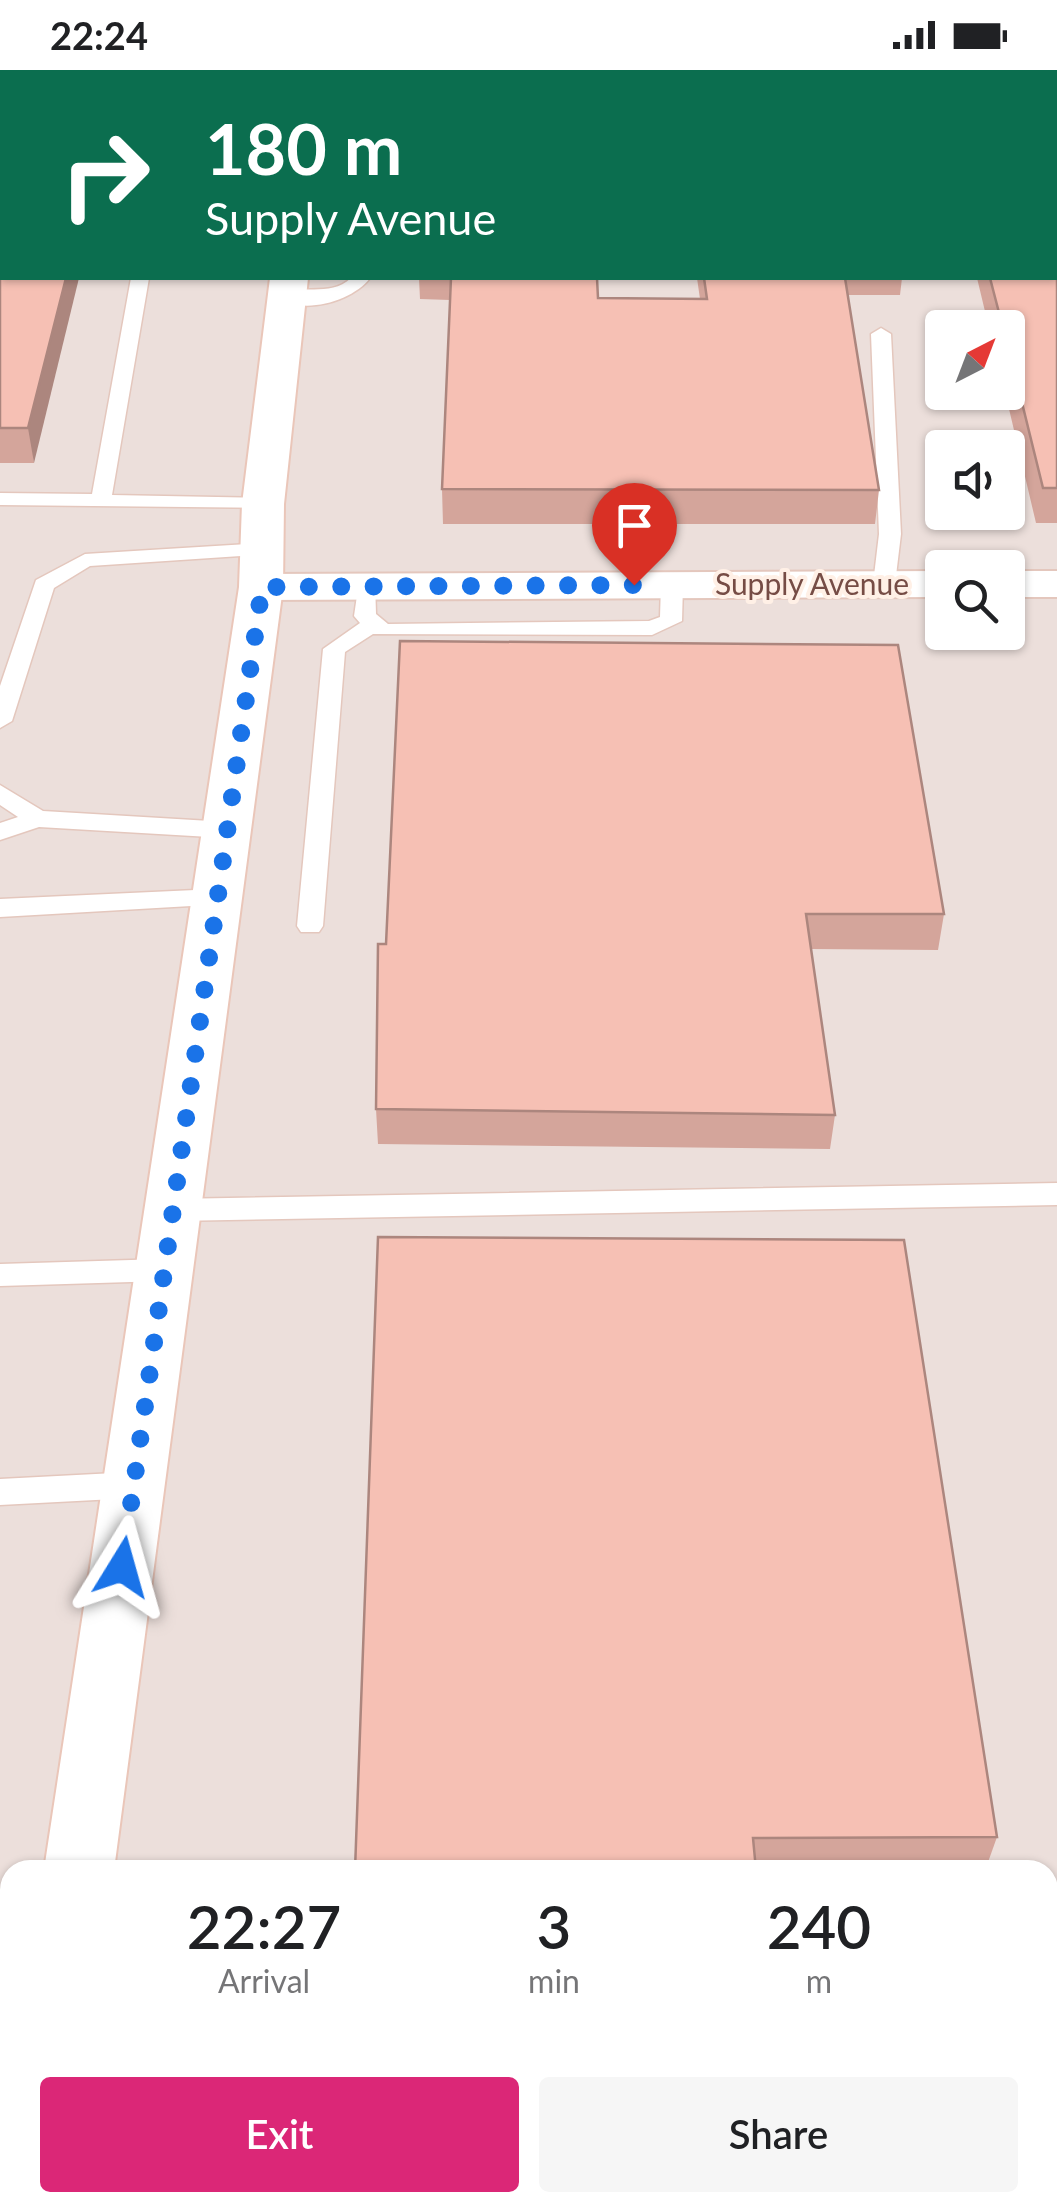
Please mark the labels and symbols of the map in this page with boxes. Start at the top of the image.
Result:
north arrow [925,310,1025,410]
pin [592,483,677,586]
street label: Supply Avenue [715,565,909,601]
position arrow [70,1515,174,1619]

